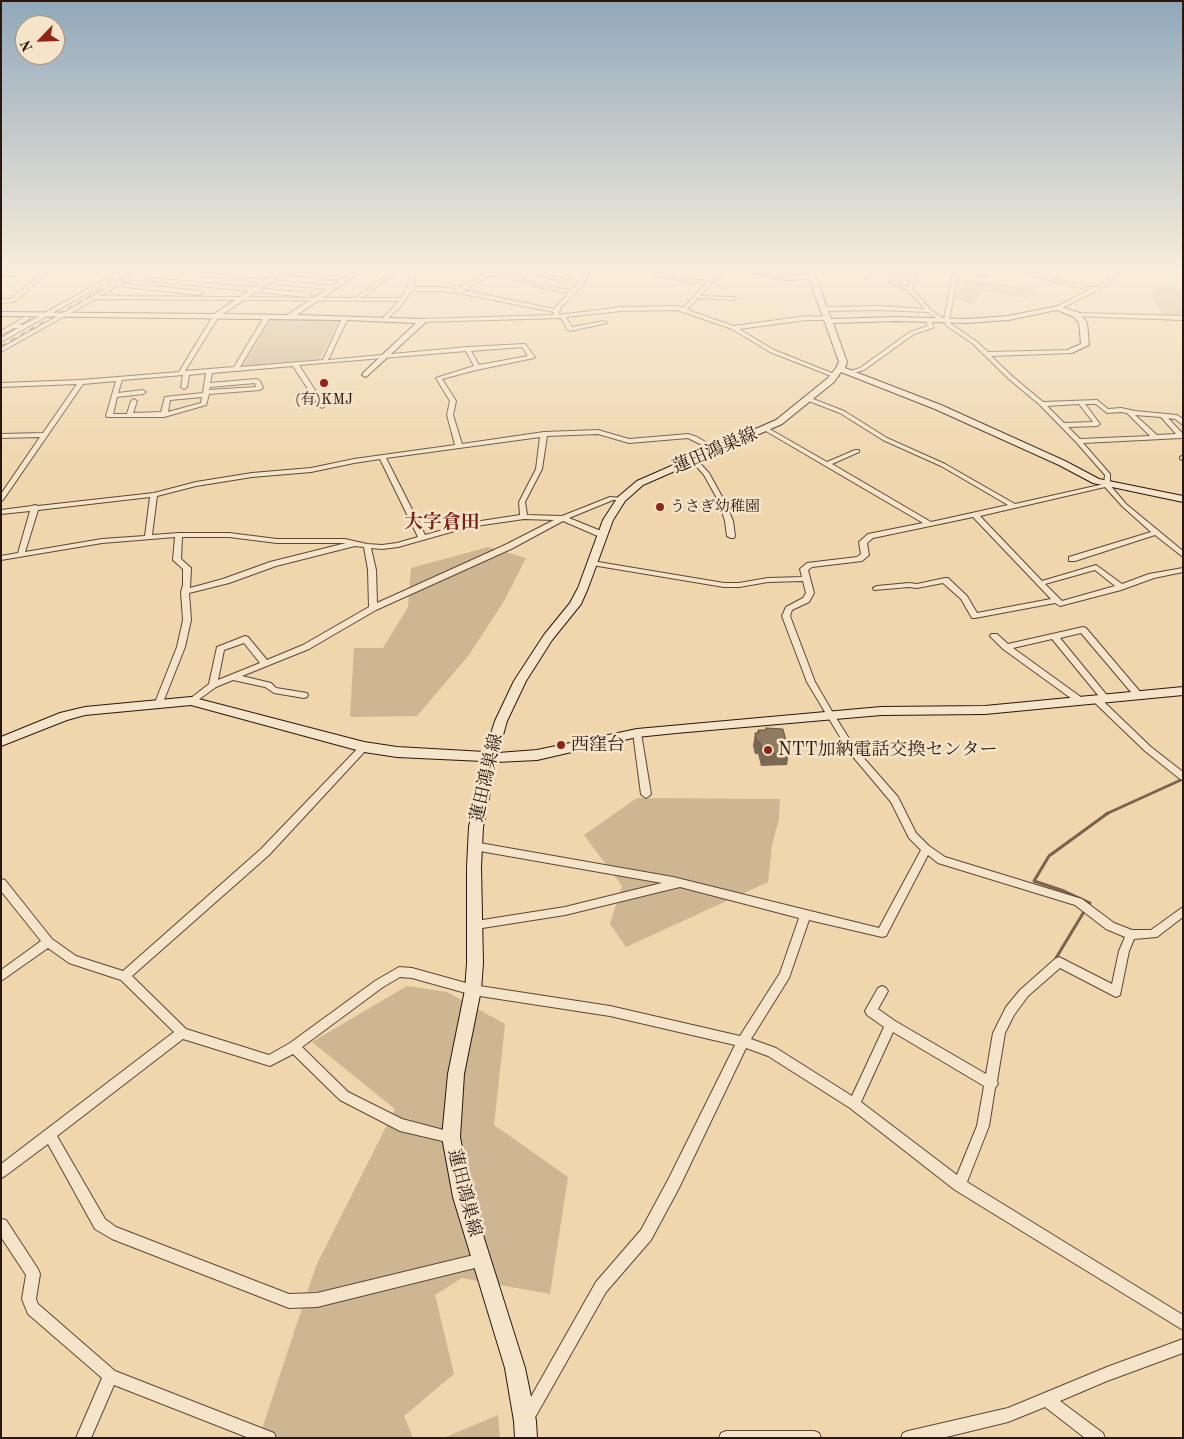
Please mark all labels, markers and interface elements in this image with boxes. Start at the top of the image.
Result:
north arrow [15,15,65,65]
text: N [19,38,36,53]
marker: (有)KMJ [318,377,330,389]
place label: (有)KMJ [295,391,353,409]
street label: 蓮田鴻巣線 [669,423,761,479]
place label: うさぎ幼稚園 [670,498,760,516]
marker: うさぎ幼稚園 [654,501,666,513]
district label: 大字倉田 [404,512,480,534]
street label: 蓮田鴻巣線 [466,732,508,824]
place label: 西窪台 [571,734,625,756]
marker: 西窪台 [555,739,567,751]
place label: NTT加納電話交換センター [778,739,998,761]
marker: NTT加納電話交換センター [762,744,774,756]
street label: 蓮田鴻巣線 [443,1147,485,1239]

